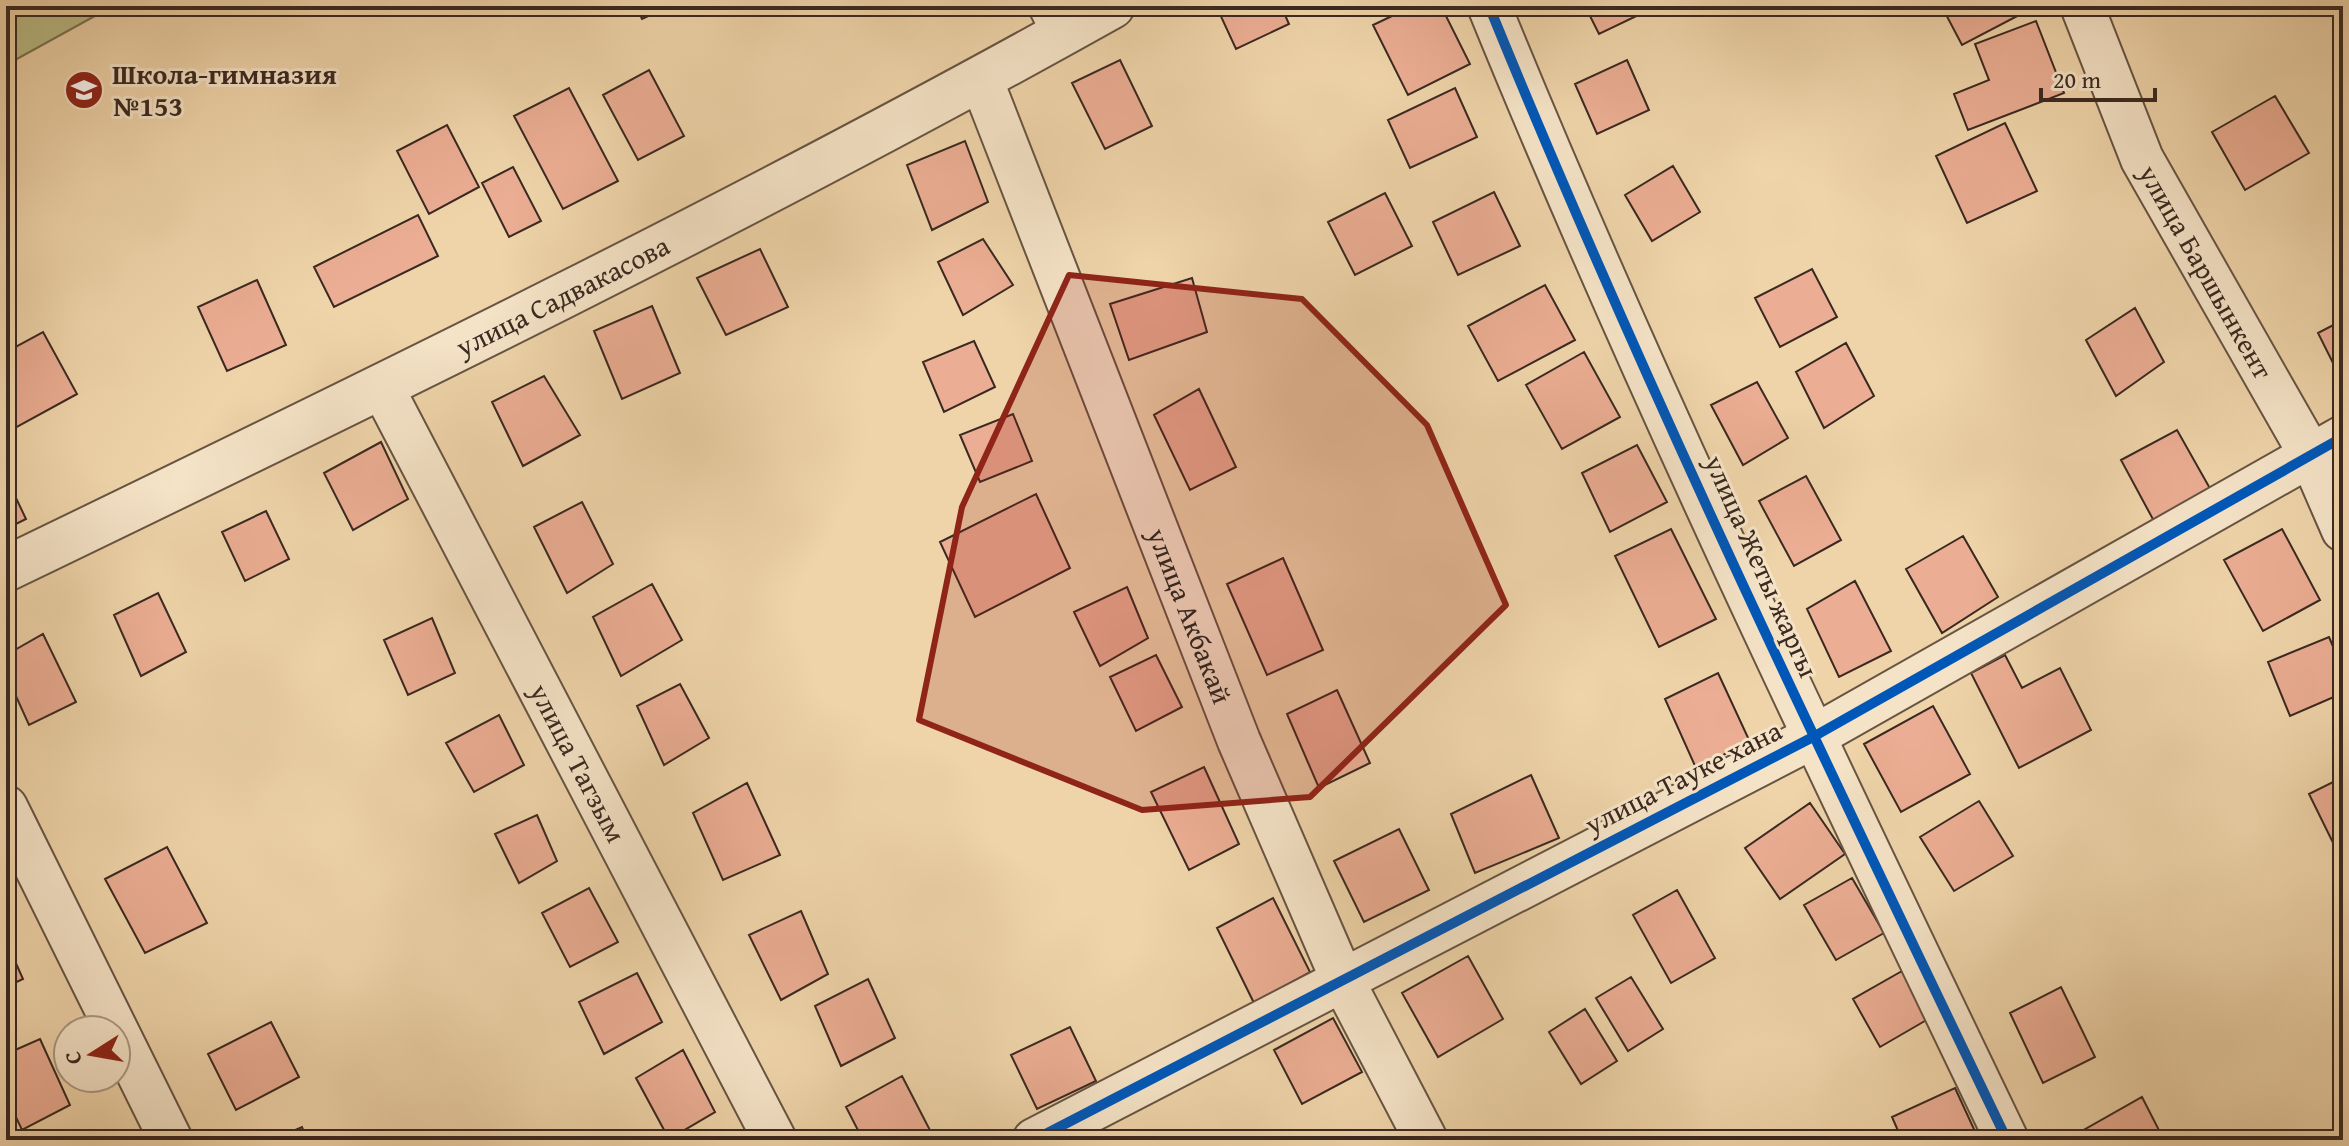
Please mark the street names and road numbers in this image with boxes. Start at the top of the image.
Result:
street label: улица Баршынкент [2129,156,2284,387]
street label: улица Садвакасова [448,224,677,367]
street label: улица Жеты жаргы [1695,447,1830,683]
street label: улица Акбакай [1137,521,1243,709]
street label: улица Тагзым [520,675,637,849]
street label: улица Тауке хана [1576,709,1789,844]

